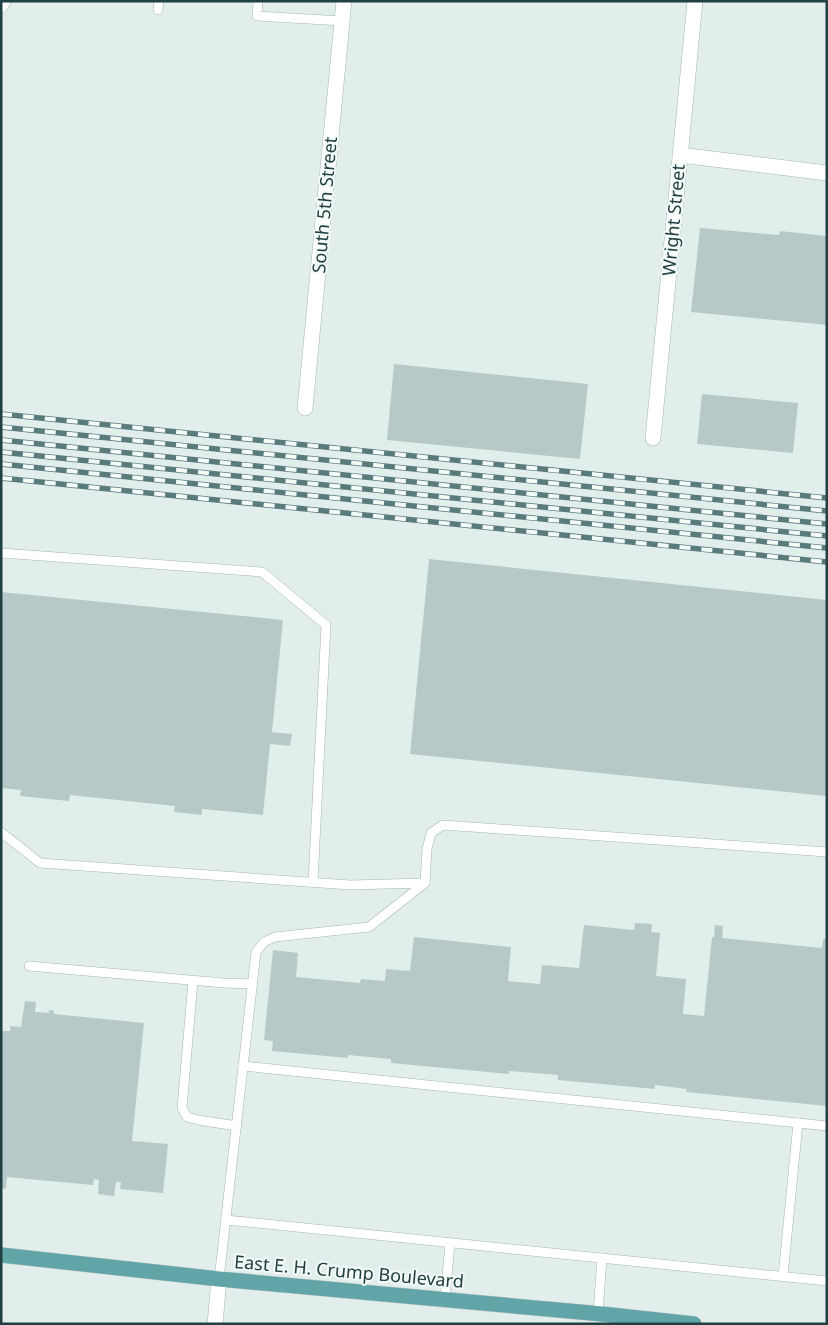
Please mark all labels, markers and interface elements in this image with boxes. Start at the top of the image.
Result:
street label: South 5th Street [306,135,342,274]
street label: Wright Street [656,162,690,277]
street label: East E. H. Crump Boulevard [233,1249,465,1293]

